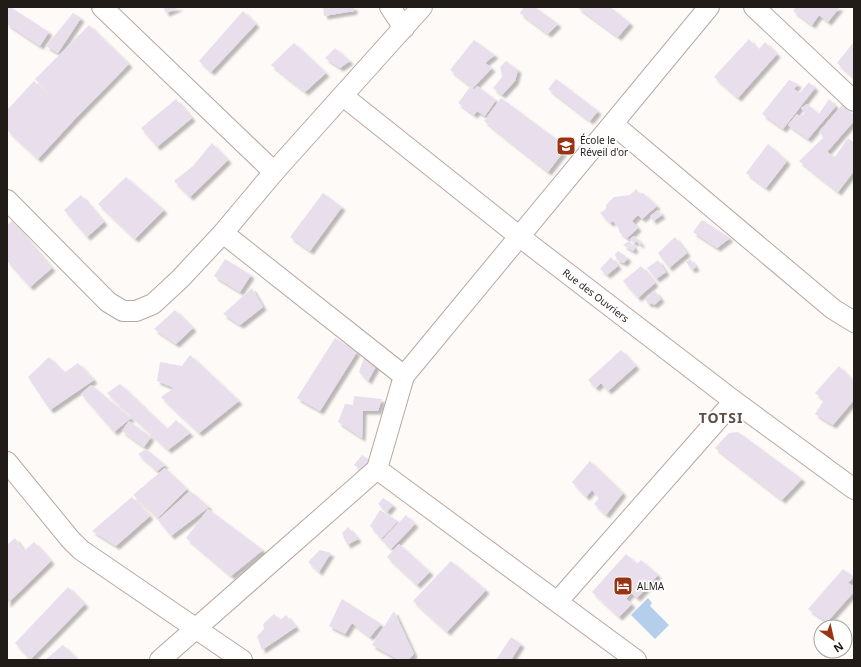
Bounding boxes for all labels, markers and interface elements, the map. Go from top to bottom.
place label: École le Réveil d'or [580,133,628,159]
school or university icon: École le Réveil d'or [555,135,577,157]
street label: Rue des Ouvriers [560,265,632,325]
district label: TOTSI [699,408,743,427]
hotel icon: ALMA [612,575,634,597]
place label: ALMA [637,579,665,593]
north arrow [813,619,853,659]
text: N [831,639,847,656]

